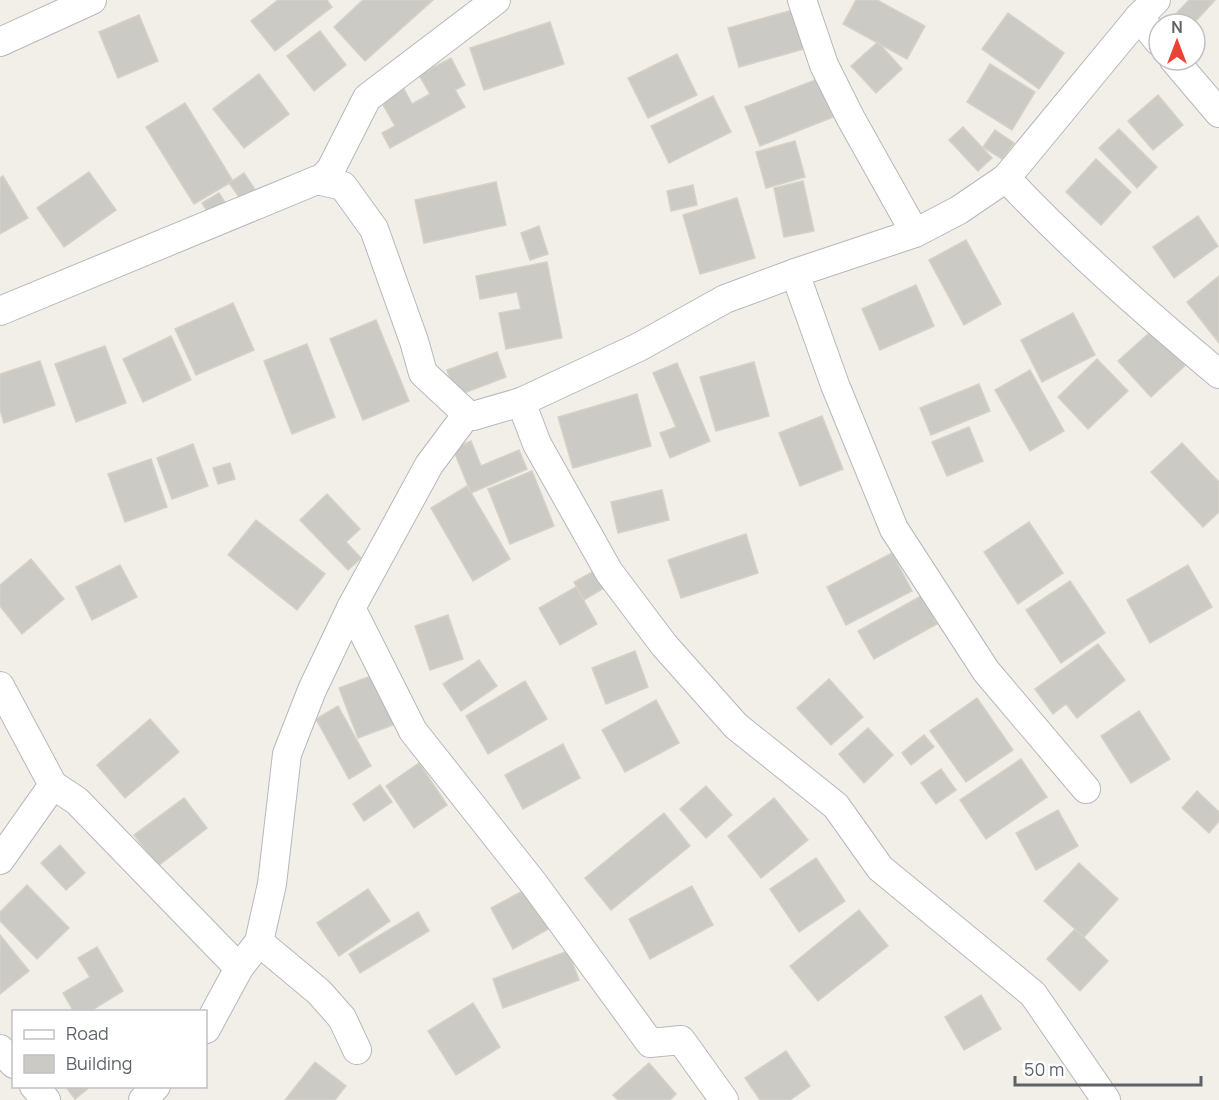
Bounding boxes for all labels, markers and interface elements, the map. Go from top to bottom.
north arrow [1147,12,1207,72]
text: N [1171,16,1183,38]
legend [12,1010,207,1088]
text: Road [66,1021,109,1045]
scale bar [1015,1049,1201,1087]
text: Building [66,1051,132,1075]
text: 50 m [1024,1057,1064,1081]

